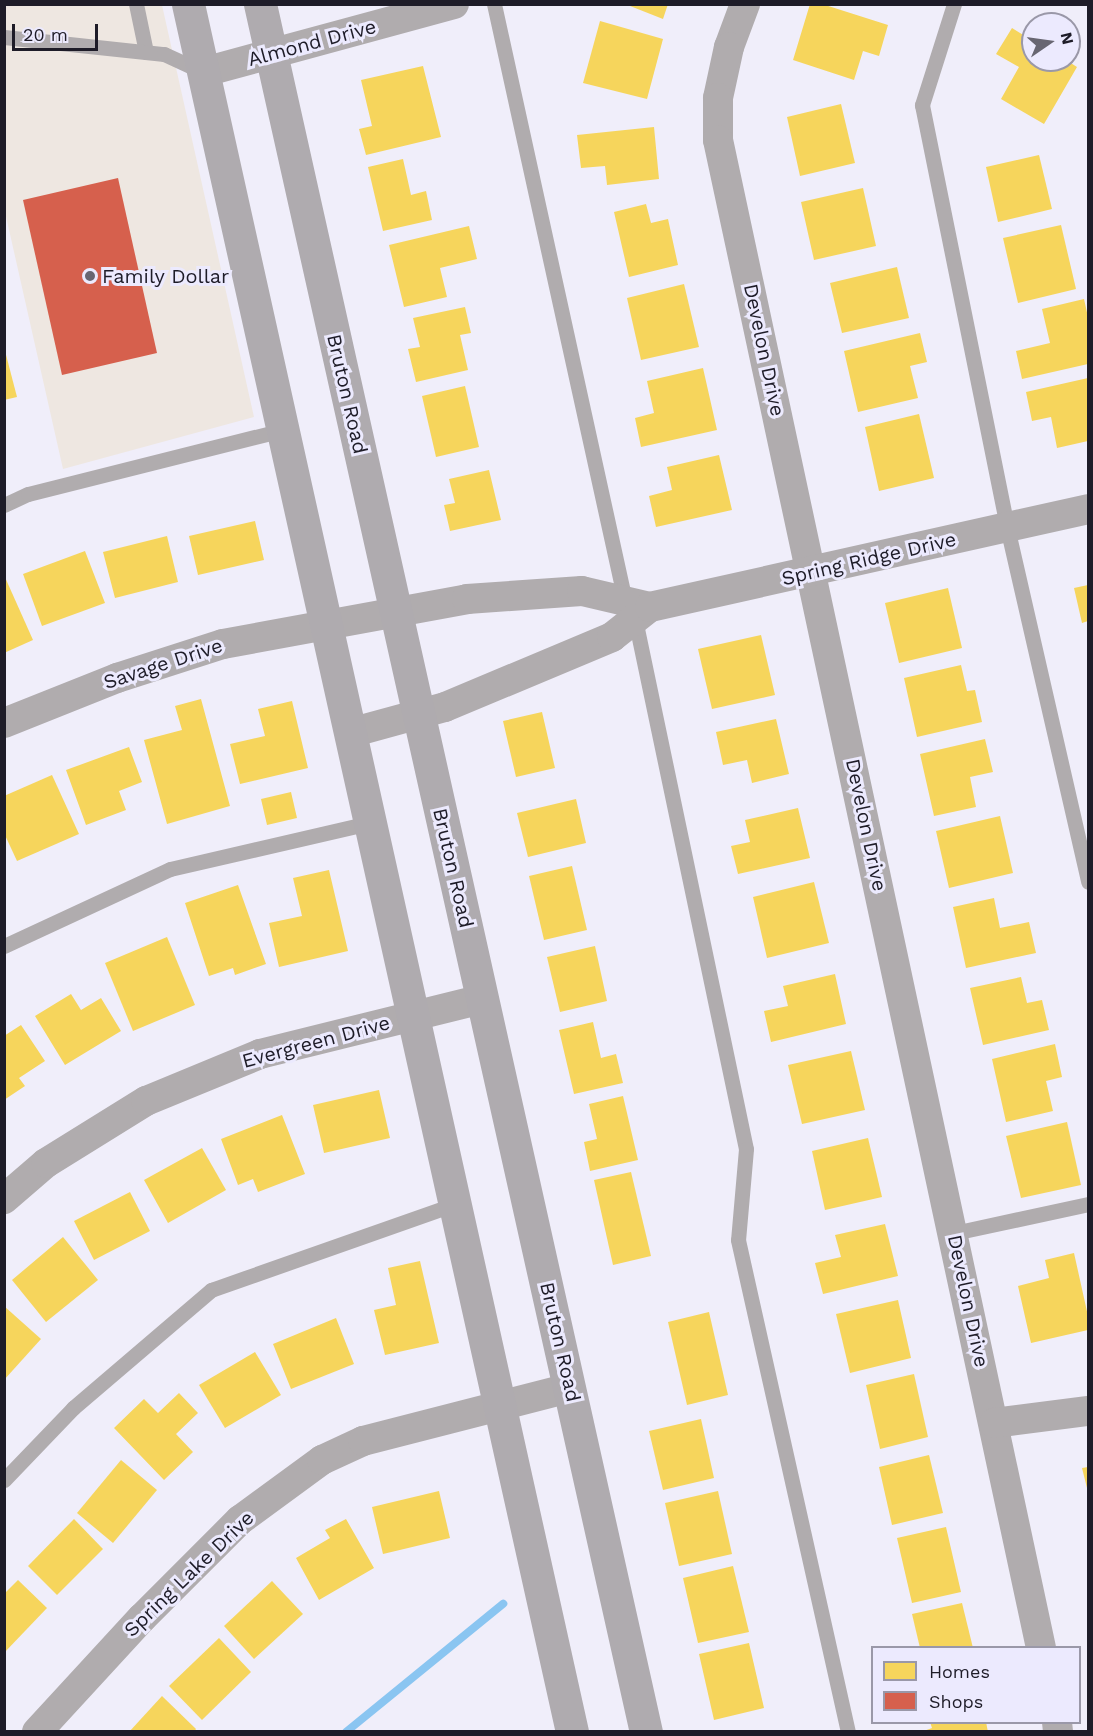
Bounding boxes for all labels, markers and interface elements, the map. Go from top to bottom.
scale bar [15,12,100,50]
north arrow [1021,12,1081,72]
street label: Almond Drive [245,14,379,72]
text: 20 m [23,24,68,45]
text: N [1056,30,1078,46]
place label: Family Dollar [102,264,230,288]
marker: Family Dollar [83,269,97,283]
street label: Develon Drive [738,282,790,418]
street label: Bruton Road [322,332,372,456]
street label: Spring Ridge Drive [779,527,959,591]
street label: Savage Drive [100,633,226,695]
street label: Develon Drive [840,757,892,893]
street label: Bruton Road [428,806,478,930]
street label: Evergreen Drive [239,1011,393,1073]
street label: Develon Drive [942,1233,994,1369]
street label: Bruton Road [535,1280,585,1404]
street label: Spring Lake Drive [119,1506,259,1642]
legend [871,1646,1081,1724]
text: Homes [929,1661,990,1682]
text: Shops [929,1691,983,1712]

